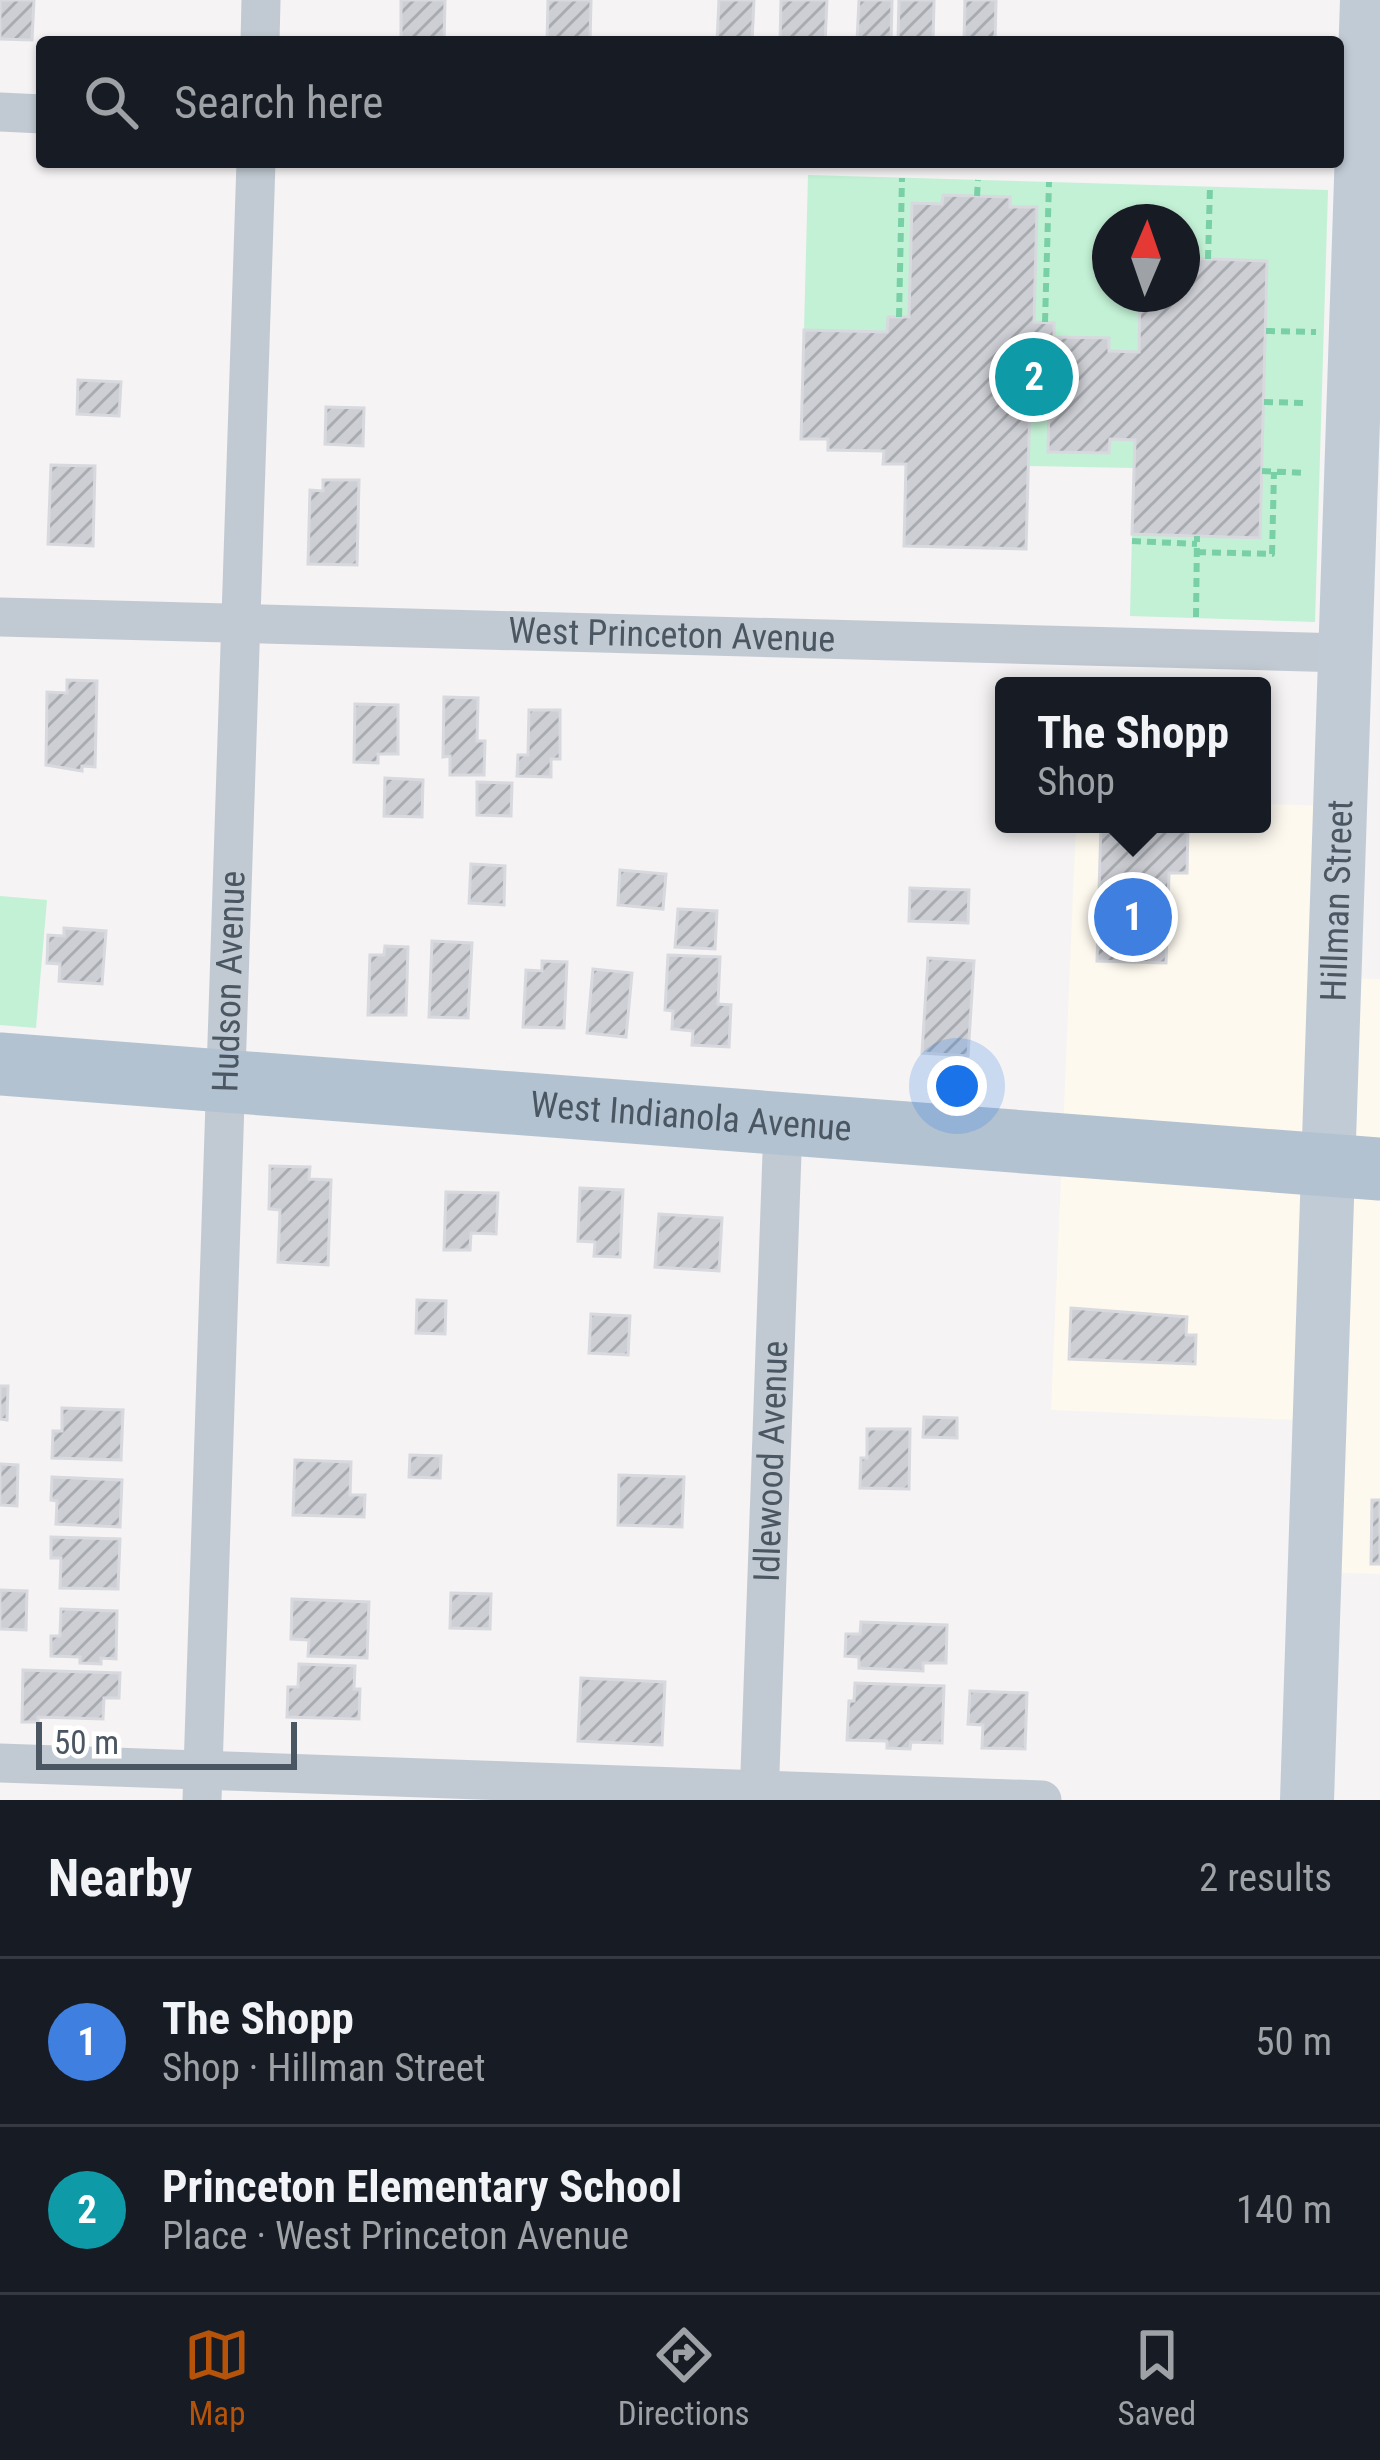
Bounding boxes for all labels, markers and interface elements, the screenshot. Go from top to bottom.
search box [36,36,1344,168]
icon: search [78,69,144,135]
text: Search here [174,76,383,129]
north arrow [1092,204,1200,312]
pin: 2 [995,332,1073,422]
street label: West Princeton Avenue [508,610,836,660]
popup [995,677,1271,833]
text: The Shopp [1037,706,1229,759]
text: Shop [1037,759,1115,805]
street label: Hillman Street [1313,799,1361,1002]
street label: Hudson Avenue [204,870,254,1093]
pin: 1 [1094,872,1172,962]
your location [927,1056,987,1116]
street label: West Indianola Avenue [529,1083,853,1150]
street label: Idlewood Avenue [746,1340,796,1583]
scale bar [36,1716,297,1769]
text: 50 m [54,1723,119,1762]
text: Nearby [48,1849,192,1908]
text: 2 results [1199,1855,1332,1901]
text: The Shopp [162,1992,354,2045]
text: 1 [77,2019,97,2065]
text: 50 m [1255,2019,1332,2065]
text: Shop · Hillman Street [162,2045,486,2091]
text: Princeton Elementary School [162,2160,682,2213]
text: 2 [77,2187,97,2233]
text: 140 m [1236,2187,1332,2233]
text: Place · West Princeton Avenue [162,2213,629,2259]
tab: Map [184,2322,250,2433]
tab: Directions [618,2322,750,2433]
tab: Saved [1118,2322,1196,2433]

